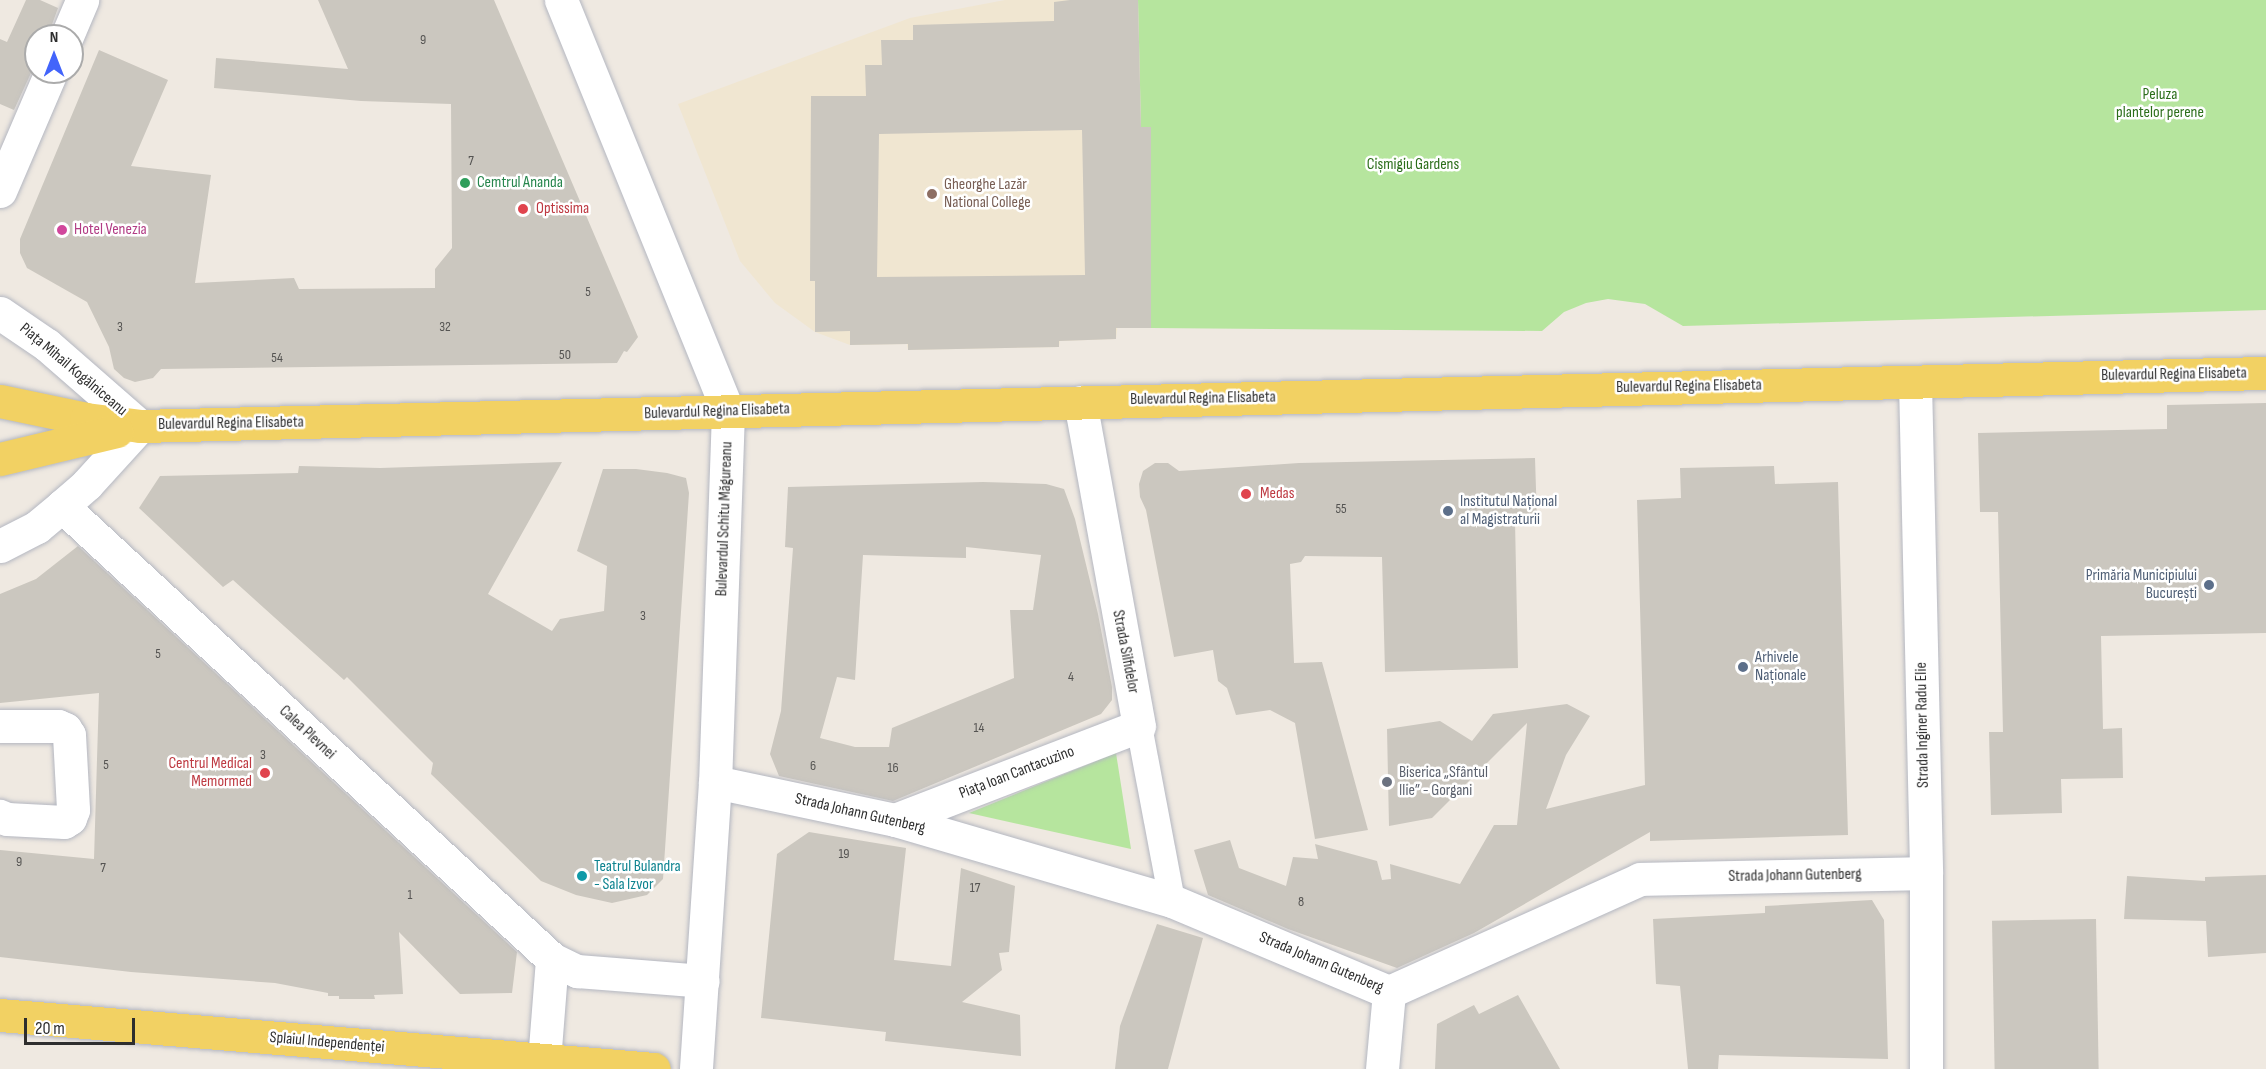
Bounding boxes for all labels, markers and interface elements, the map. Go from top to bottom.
north arrow [24,24,84,84]
text: N [50,28,58,47]
house number: 9 [420,32,426,48]
park label: Peluza plantelor perene [2116,85,2204,123]
house number: 7 [468,153,474,169]
park label: Cișmigiu Gardens [1367,155,1459,175]
place label: Cemtrul Ananda [477,173,563,193]
place label: Gheorghe Lazăr National College [944,175,1031,213]
marker: Cemtrul Ananda [458,176,472,190]
marker: Gheorghe Lazăr National College [925,187,939,201]
place label: Optissima [536,199,589,219]
marker: Optissima [514,200,532,218]
place label: Hotel Venezia [74,220,147,240]
marker: Hotel Venezia [55,223,69,237]
house number: 5 [585,284,591,300]
street label: Piața Mihail Kogălniceanu [15,319,131,421]
house number: 3 [117,319,123,335]
house number: 32 [439,319,451,335]
house number: 50 [559,347,571,363]
house number: 54 [271,350,283,366]
street label: Bulevardul Regina Elisabeta [2101,364,2247,386]
street label: Bulevardul Regina Elisabeta [1616,376,1762,398]
street label: Bulevardul Regina Elisabeta [1130,388,1276,410]
street label: Bulevardul Regina Elisabeta [644,400,790,424]
street label: Bulevardul Regina Elisabeta [158,413,304,435]
street label: Bulevardul Schitu Măgureanu [713,441,737,597]
place label: Medas [1260,484,1295,504]
marker: Medas [1237,485,1255,503]
place label: Institutul Național al Magistraturii [1460,492,1557,530]
house number: 55 [1335,501,1347,517]
marker: Institutul Național al Magistraturii [1441,504,1455,518]
place label: Primăria Municipiului București [2086,566,2197,604]
marker: Primăria Municipiului București [2202,578,2216,592]
house number: 3 [640,608,646,624]
street label: Strada Silfidelor [1107,609,1143,695]
house number: 5 [155,646,161,662]
place label: Arhivele Naționale [1755,648,1806,686]
marker: Arhivele Naționale [1736,660,1750,674]
street label: Strada Inginer Radu Elie [1912,662,1934,788]
house number: 4 [1068,669,1074,685]
street label: Calea Plevnei [275,702,339,764]
house number: 14 [974,720,984,736]
street label: Piața Ioan Cantacuzino [957,742,1077,804]
house number: 3 [260,747,266,763]
place label: Centrul Medical Memormed [168,754,252,792]
house number: 5 [103,757,109,773]
house number: 6 [810,758,816,774]
house number: 16 [887,760,899,776]
place label: Biserica „Sfântul Ilie” - Gorgani [1399,763,1488,801]
marker: Centrul Medical Memormed [256,764,274,782]
marker: Biserica „Sfântul Ilie” - Gorgani [1380,775,1394,789]
street label: Strada Johann Gutenberg [793,790,927,838]
house number: 19 [838,846,850,862]
house number: 9 [16,854,22,870]
place label: Teatrul Bulandra - Sala Izvor [594,857,681,895]
house number: 7 [100,860,106,876]
street label: Strada Johann Gutenberg [1728,865,1862,887]
marker: Teatrul Bulandra - Sala Izvor [575,869,589,883]
house number: 17 [970,880,980,896]
house number: 1 [408,887,412,903]
house number: 8 [1298,894,1304,910]
street label: Strada Johann Gutenberg [1256,928,1386,998]
scale bar [27,1006,138,1044]
text: 20 m [35,1018,65,1039]
street label: Splaiul Independenței [269,1028,385,1058]

